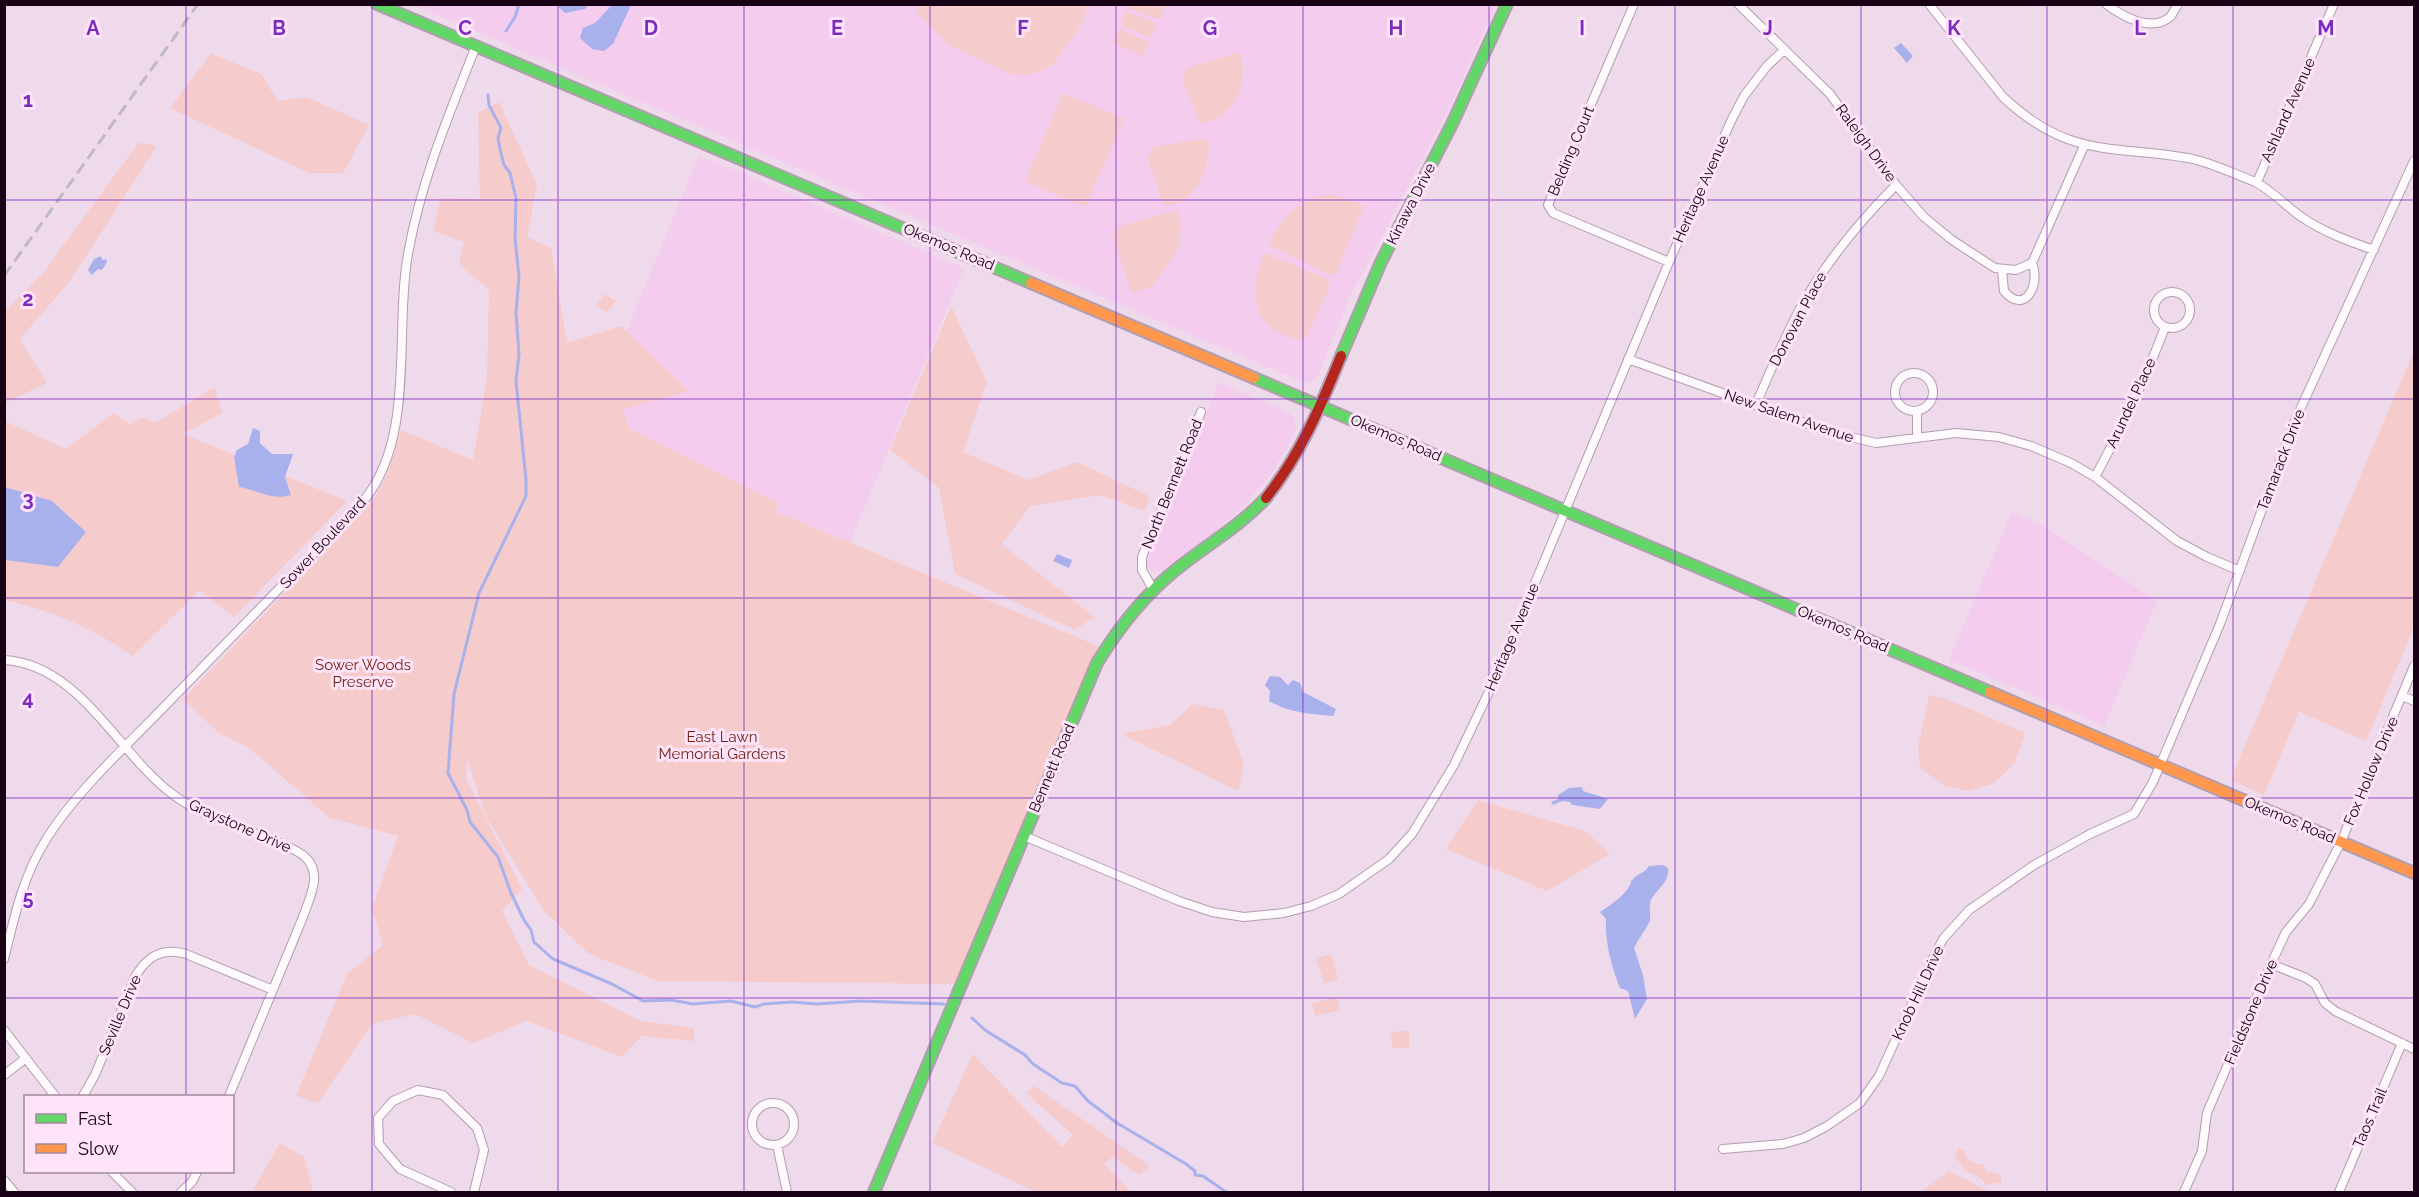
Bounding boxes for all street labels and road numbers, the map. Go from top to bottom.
street label: Ashland Avenue [2257,55,2319,165]
street label: Raleigh Drive [1832,101,1900,186]
street label: Belding Court [1544,103,1598,199]
street label: Heritage Avenue [1669,132,1733,245]
street label: Kinawa Drive [1383,160,1439,248]
street label: Okemos Road [901,220,997,274]
street label: Donovan Place [1766,269,1830,369]
street label: Arundel Place [2102,355,2160,451]
street label: New Salem Avenue [1722,385,1856,447]
street label: Tamarack Drive [2253,407,2309,513]
street label: Okemos Road [1348,411,1444,465]
street label: North Bennett Road [1138,417,1206,551]
street label: Sower Boulevard [276,494,370,592]
street label: Heritage Avenue [1481,580,1543,694]
street label: Okemos Road [1795,602,1891,656]
street label: Fox Hollow Drive [2340,714,2402,828]
street label: Bennett Road [1025,721,1079,815]
street label: Okemos Road [2242,793,2338,847]
street label: Graystone Drive [186,795,294,857]
street label: Knob Hill Drive [1888,943,1948,1043]
street label: Fieldstone Drive [2221,957,2281,1067]
street label: Seville Drive [95,972,145,1058]
street label: Taos Trail [2349,1084,2391,1151]

